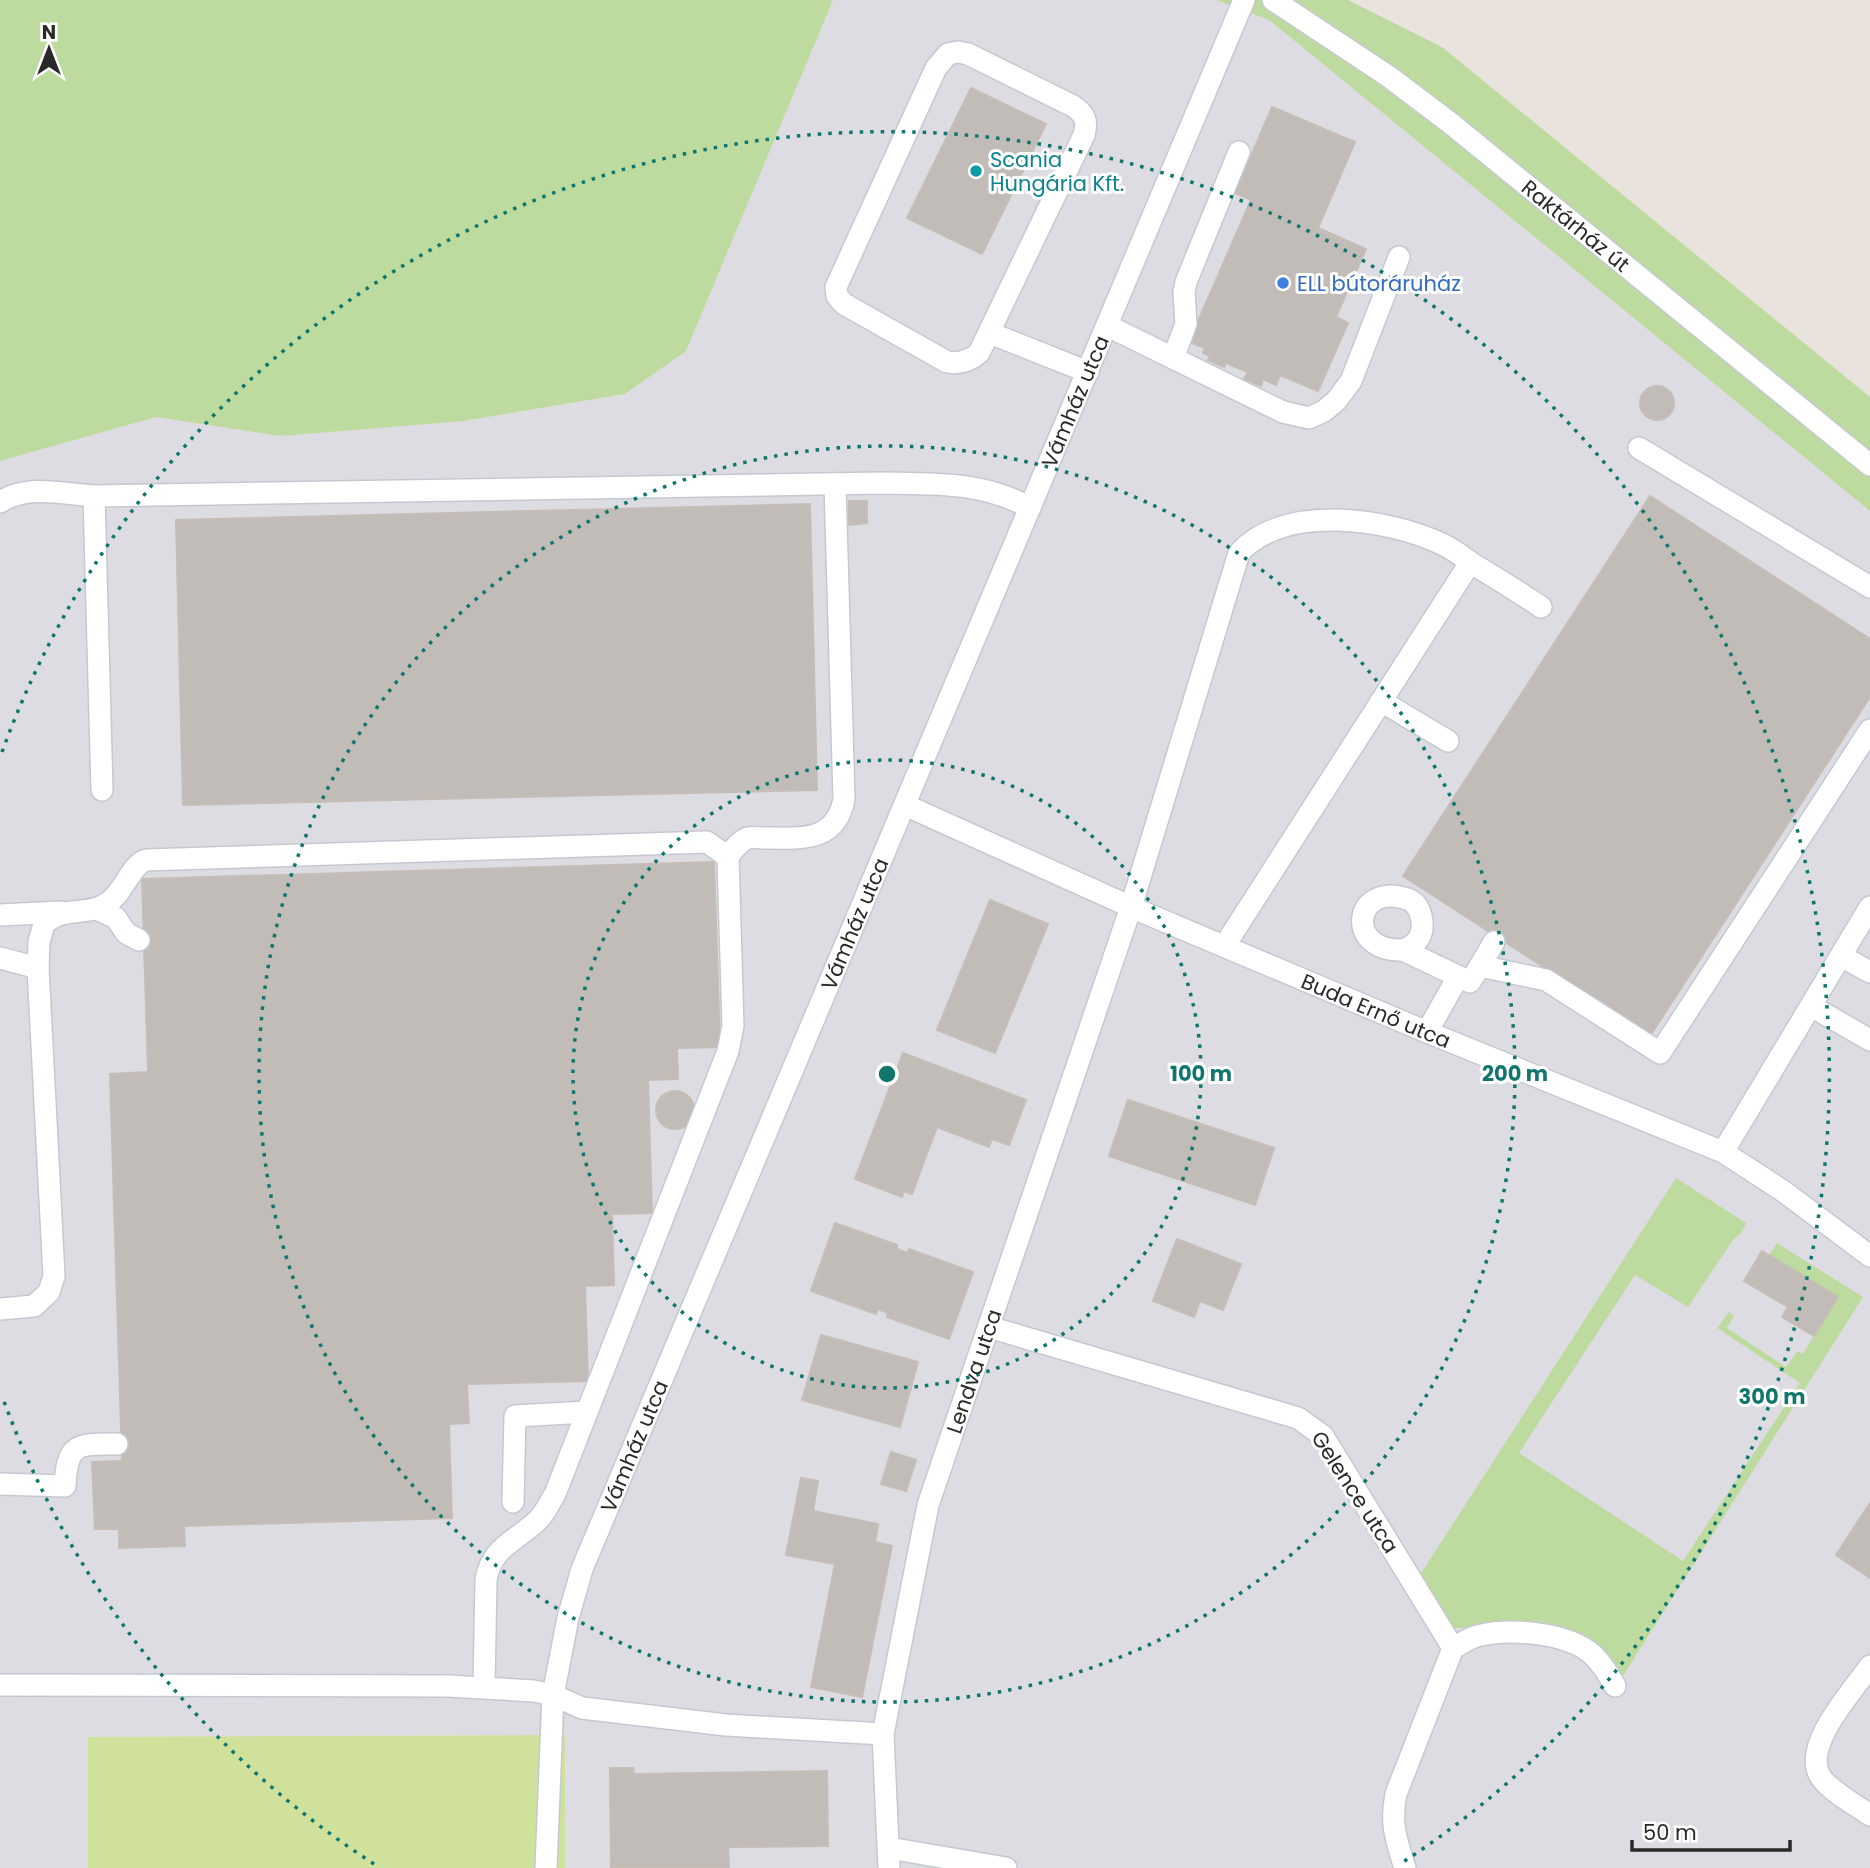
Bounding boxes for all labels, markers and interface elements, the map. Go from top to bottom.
north arrow [14,14,84,84]
text: N [42,19,56,46]
place label: Scania Hungária Kft. [990,145,1124,198]
marker: Scania Hungária Kft. [968,163,984,179]
street label: Raktárház út [1516,173,1636,278]
place label: ELL bútoráruház [1297,269,1461,298]
marker: ELL bútoráruház [1275,275,1291,291]
street label: Vámház utca [1034,331,1115,472]
street label: Vámház utca [814,853,895,994]
street label: Buda Ernő utca [1297,966,1455,1055]
text: 100 m [1170,1059,1232,1088]
text: 200 m [1482,1059,1548,1088]
centre of rings [875,1062,899,1086]
street label: Lendva utca [939,1305,1008,1437]
street label: Vámház utca [593,1375,675,1517]
text: 300 m [1739,1382,1805,1411]
street label: Gelence utca [1305,1425,1405,1559]
scale bar [1632,1808,1790,1852]
text: 50 m [1643,1818,1697,1847]

